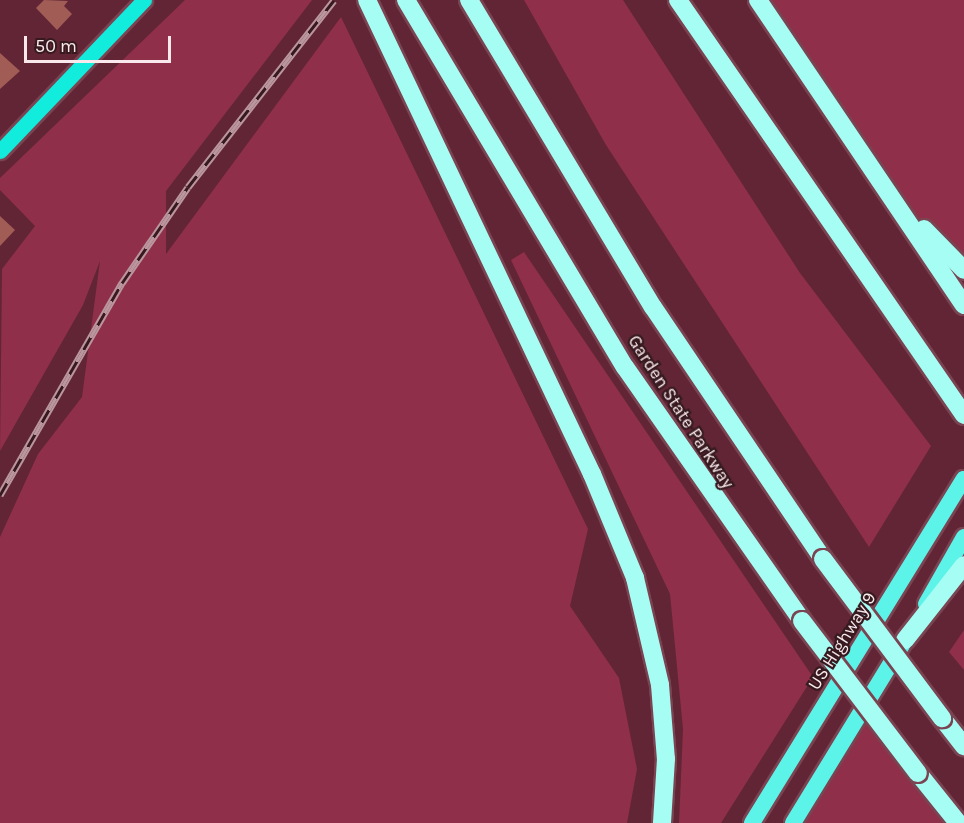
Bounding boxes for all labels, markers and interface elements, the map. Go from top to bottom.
scale bar [27,24,174,62]
text: 50 m [35,35,77,57]
street label: Garden State Parkway [623,331,739,493]
street label: US Highway 9 [803,588,881,694]

